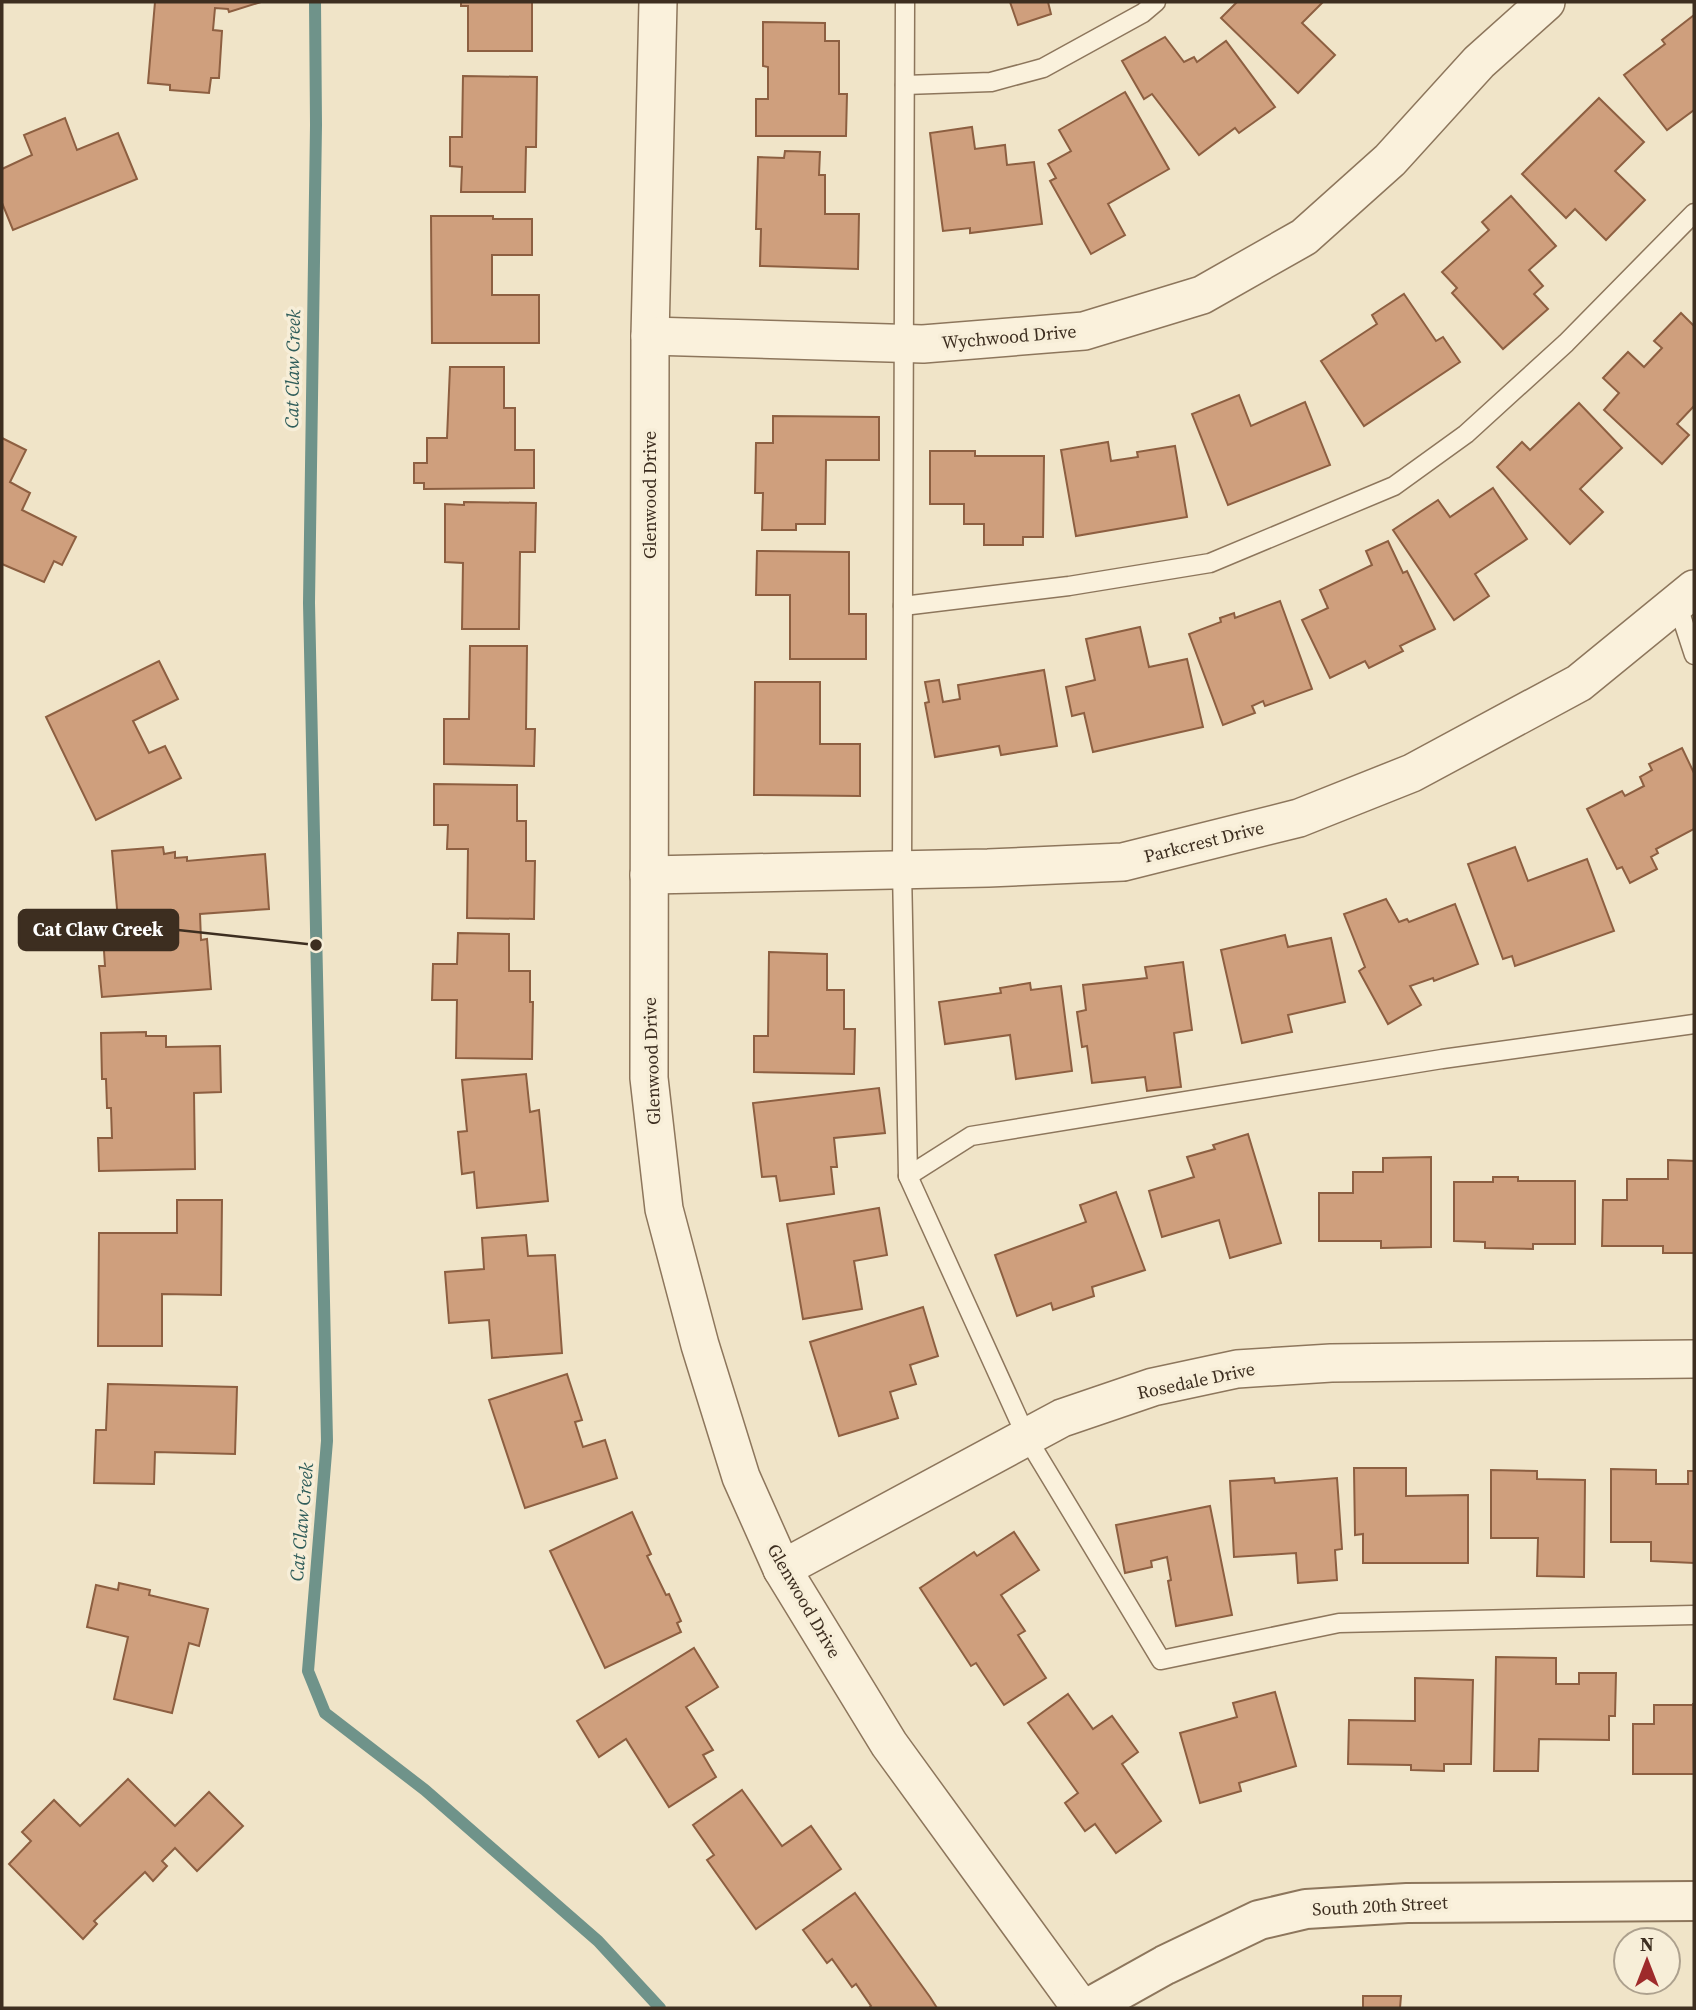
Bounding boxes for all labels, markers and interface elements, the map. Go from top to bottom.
water label: Cat Claw Creek [278,309,306,429]
street label: Wychwood Drive [940,318,1077,355]
street label: Glenwood Drive [637,431,662,559]
street label: Parkcrest Drive [1141,814,1267,869]
callout: Cat Claw Creek [19,910,178,950]
text: Cat Claw Creek [33,916,164,942]
street label: Glenwood Drive [637,997,666,1125]
street label: Rosedale Drive [1135,1356,1257,1405]
water label: Cat Claw Creek [283,1462,319,1582]
street label: Glenwood Drive [762,1539,847,1662]
street label: South 20th Street [1312,1889,1449,1922]
north arrow [1612,1926,1682,1996]
text: N [1640,1931,1654,1957]

